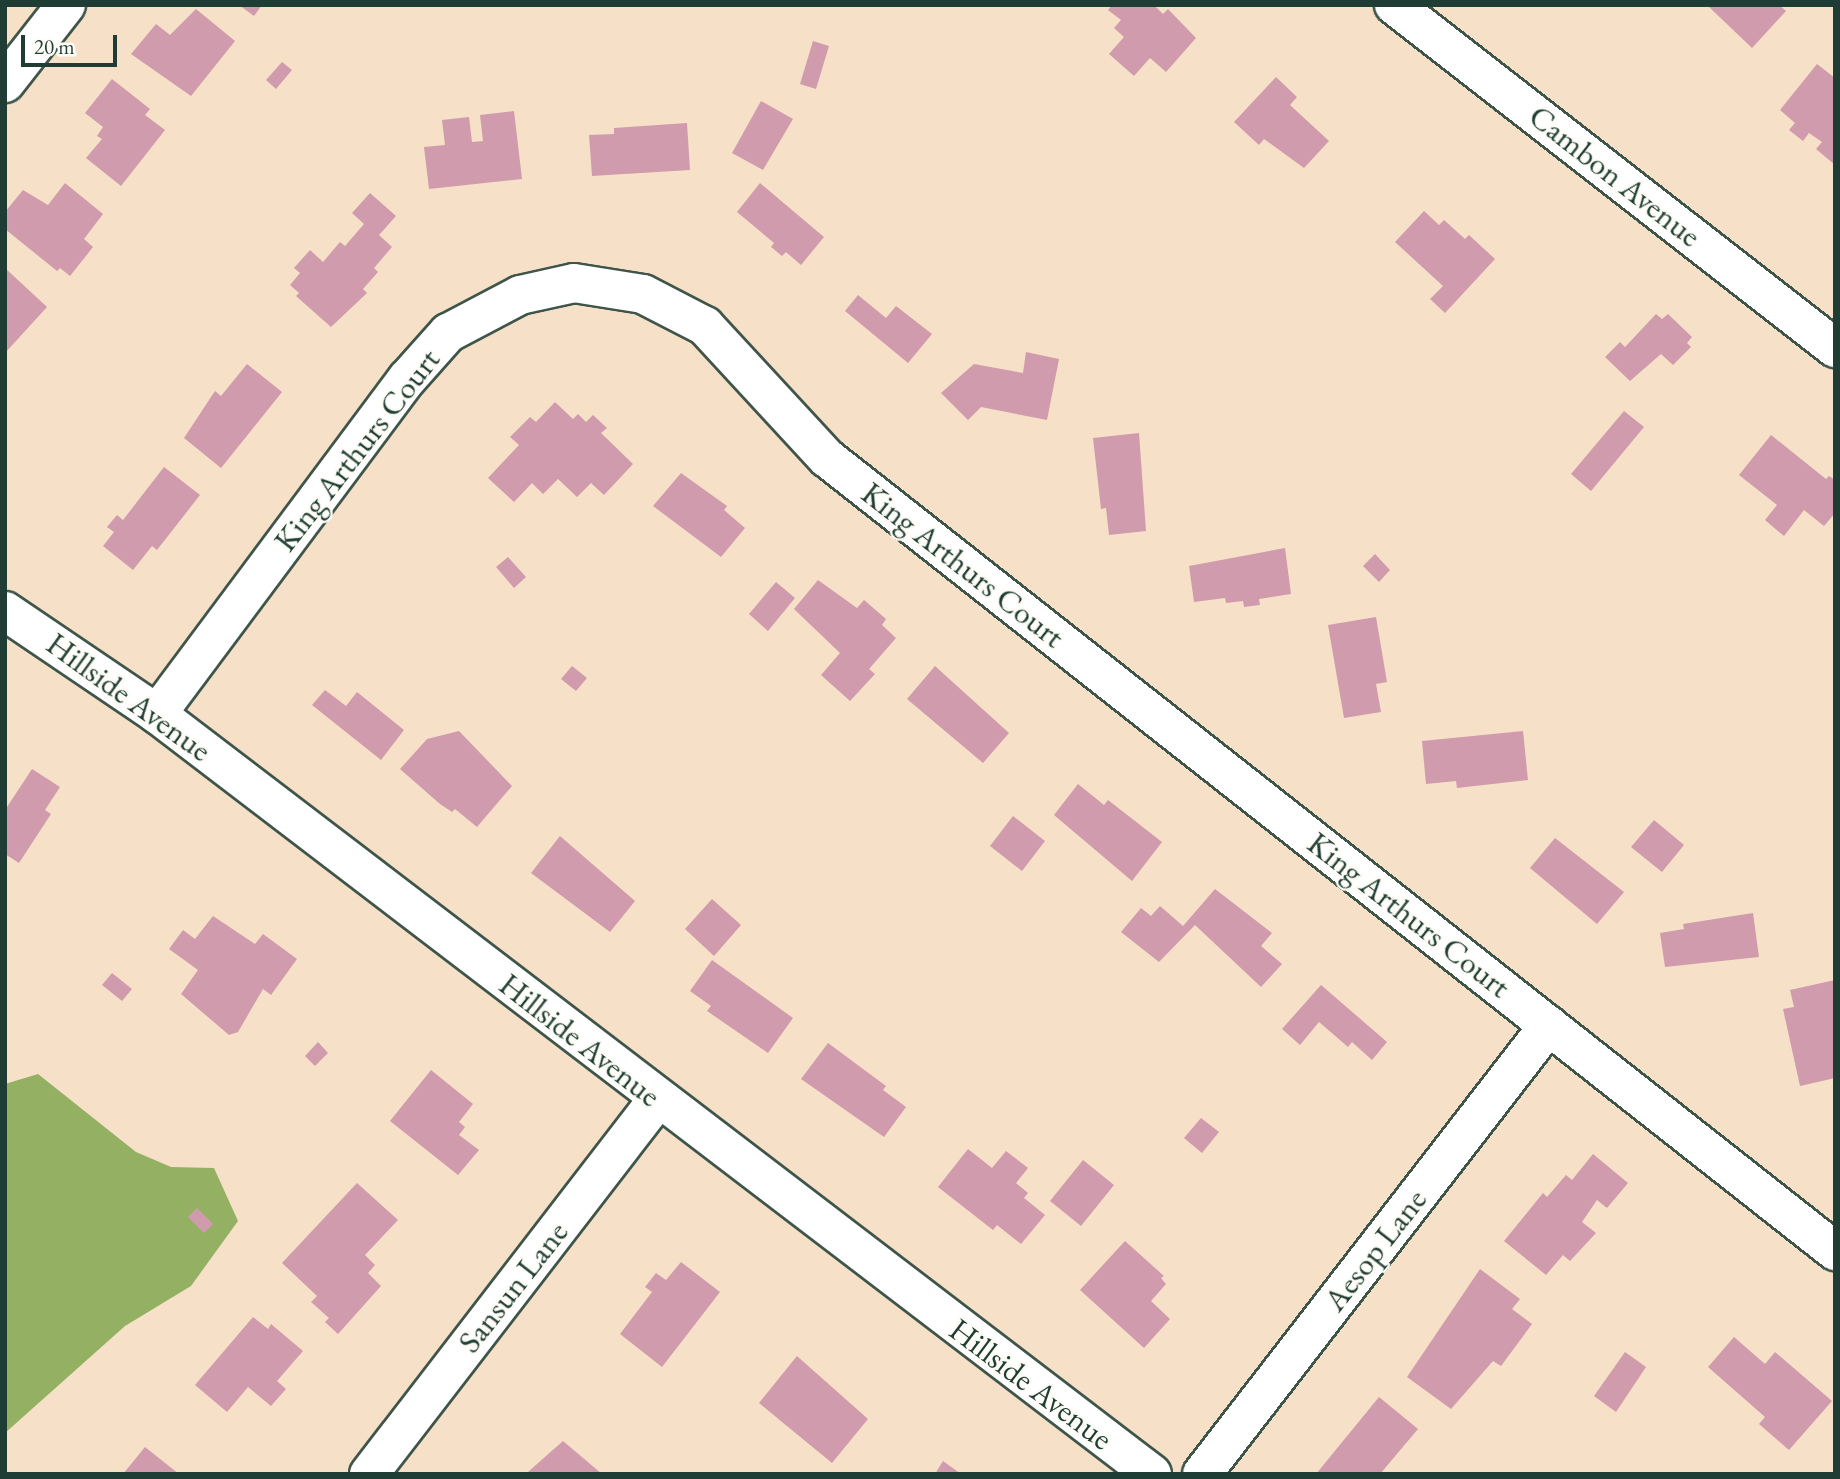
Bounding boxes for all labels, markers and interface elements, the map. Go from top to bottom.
scale bar [24,21,121,65]
text: 20 m [34,33,75,60]
street label: Cambon Avenue [1521,97,1709,255]
street label: King Arthurs Court [266,341,448,559]
street label: King Arthurs Court [854,474,1072,656]
street label: Hillside Avenue [39,624,219,770]
street label: King Arthurs Court [1300,824,1518,1006]
street label: Hillside Avenue [492,965,668,1115]
street label: Aesop Lane [1315,1181,1435,1319]
street label: Sansun Lane [450,1214,576,1360]
street label: Hillside Avenue [942,1310,1120,1458]

